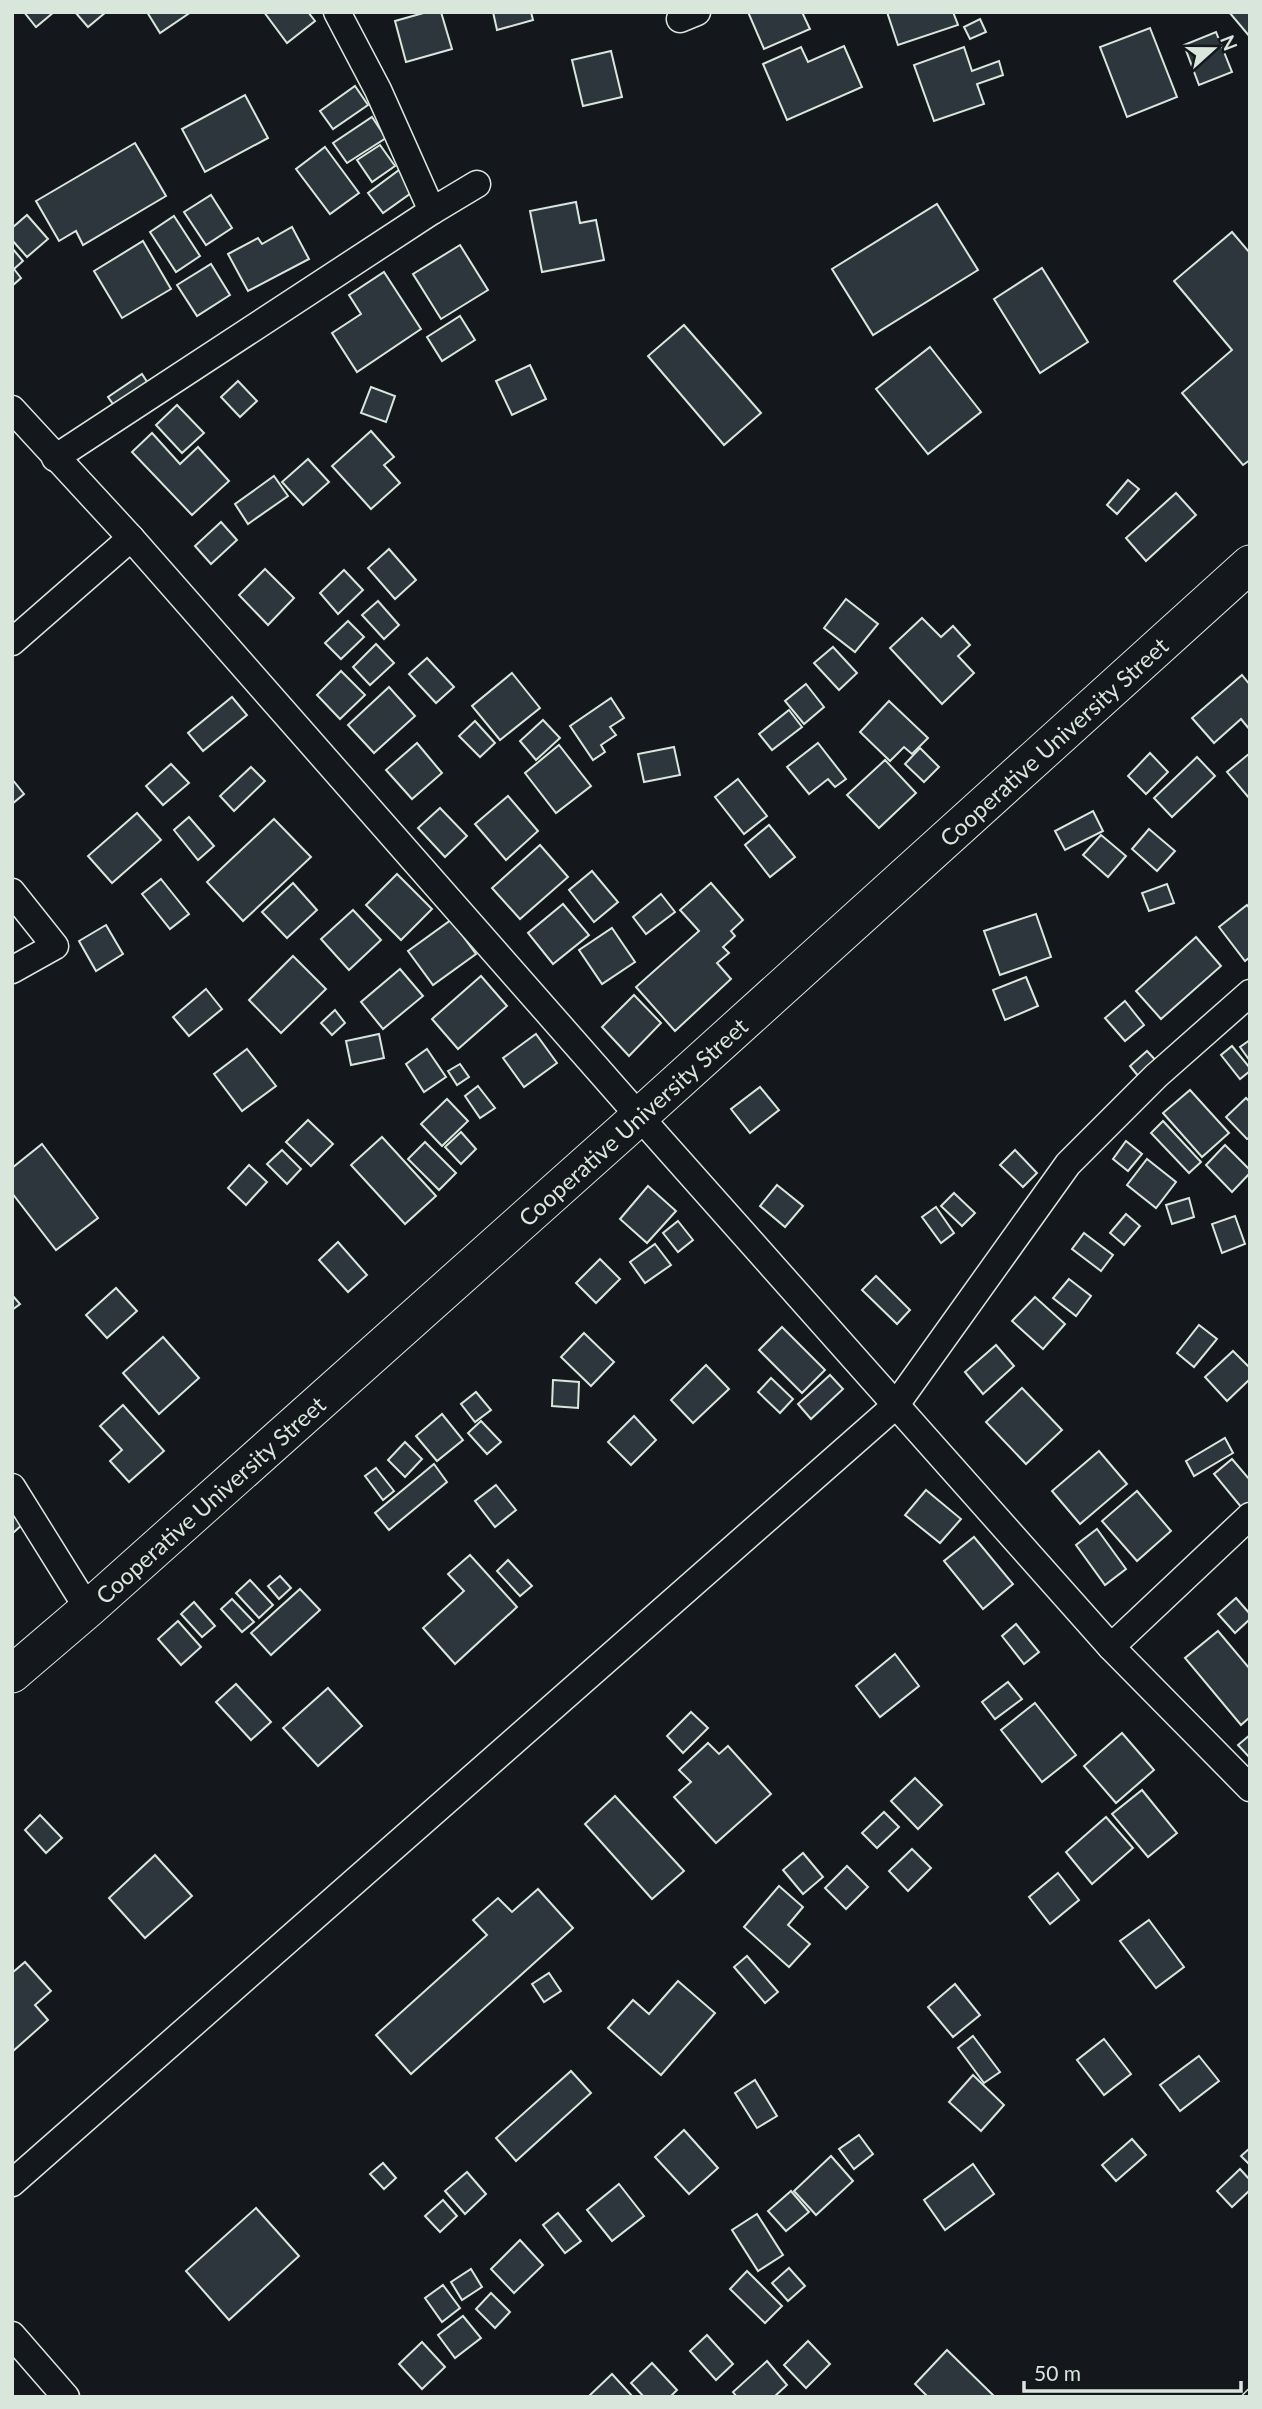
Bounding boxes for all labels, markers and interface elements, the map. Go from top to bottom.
north arrow [1178,14,1248,84]
text: N [1216,32,1243,54]
street label: Cooperative University Street [934,631,1174,852]
street label: Cooperative University Street [513,1011,754,1232]
street label: Cooperative University Street [90,1390,331,1609]
scale bar [1024,2350,1241,2394]
text: 50 m [1034,2360,1081,2385]

